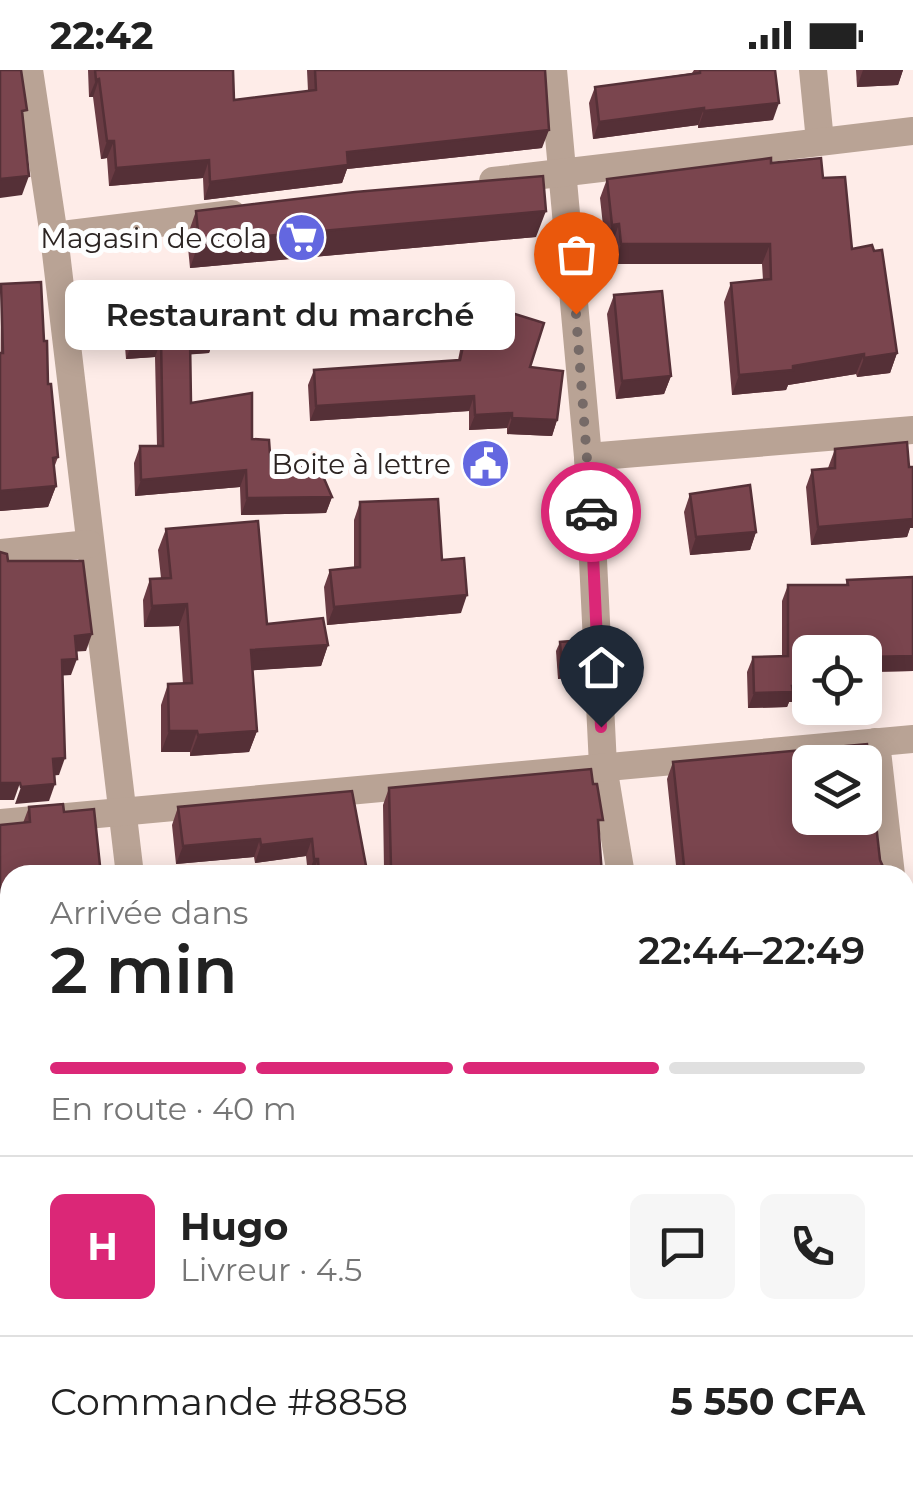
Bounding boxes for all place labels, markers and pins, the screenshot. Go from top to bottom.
supermarket icon: Magasin de cola [276,212,328,264]
pin [534,212,619,315]
place label: Magasin de cola [40,221,267,255]
callout: Restaurant du marché [66,279,516,349]
public building icon: Boite à lettre [460,438,512,490]
place label: Boite à lettre [272,447,451,481]
pin [559,625,644,728]

